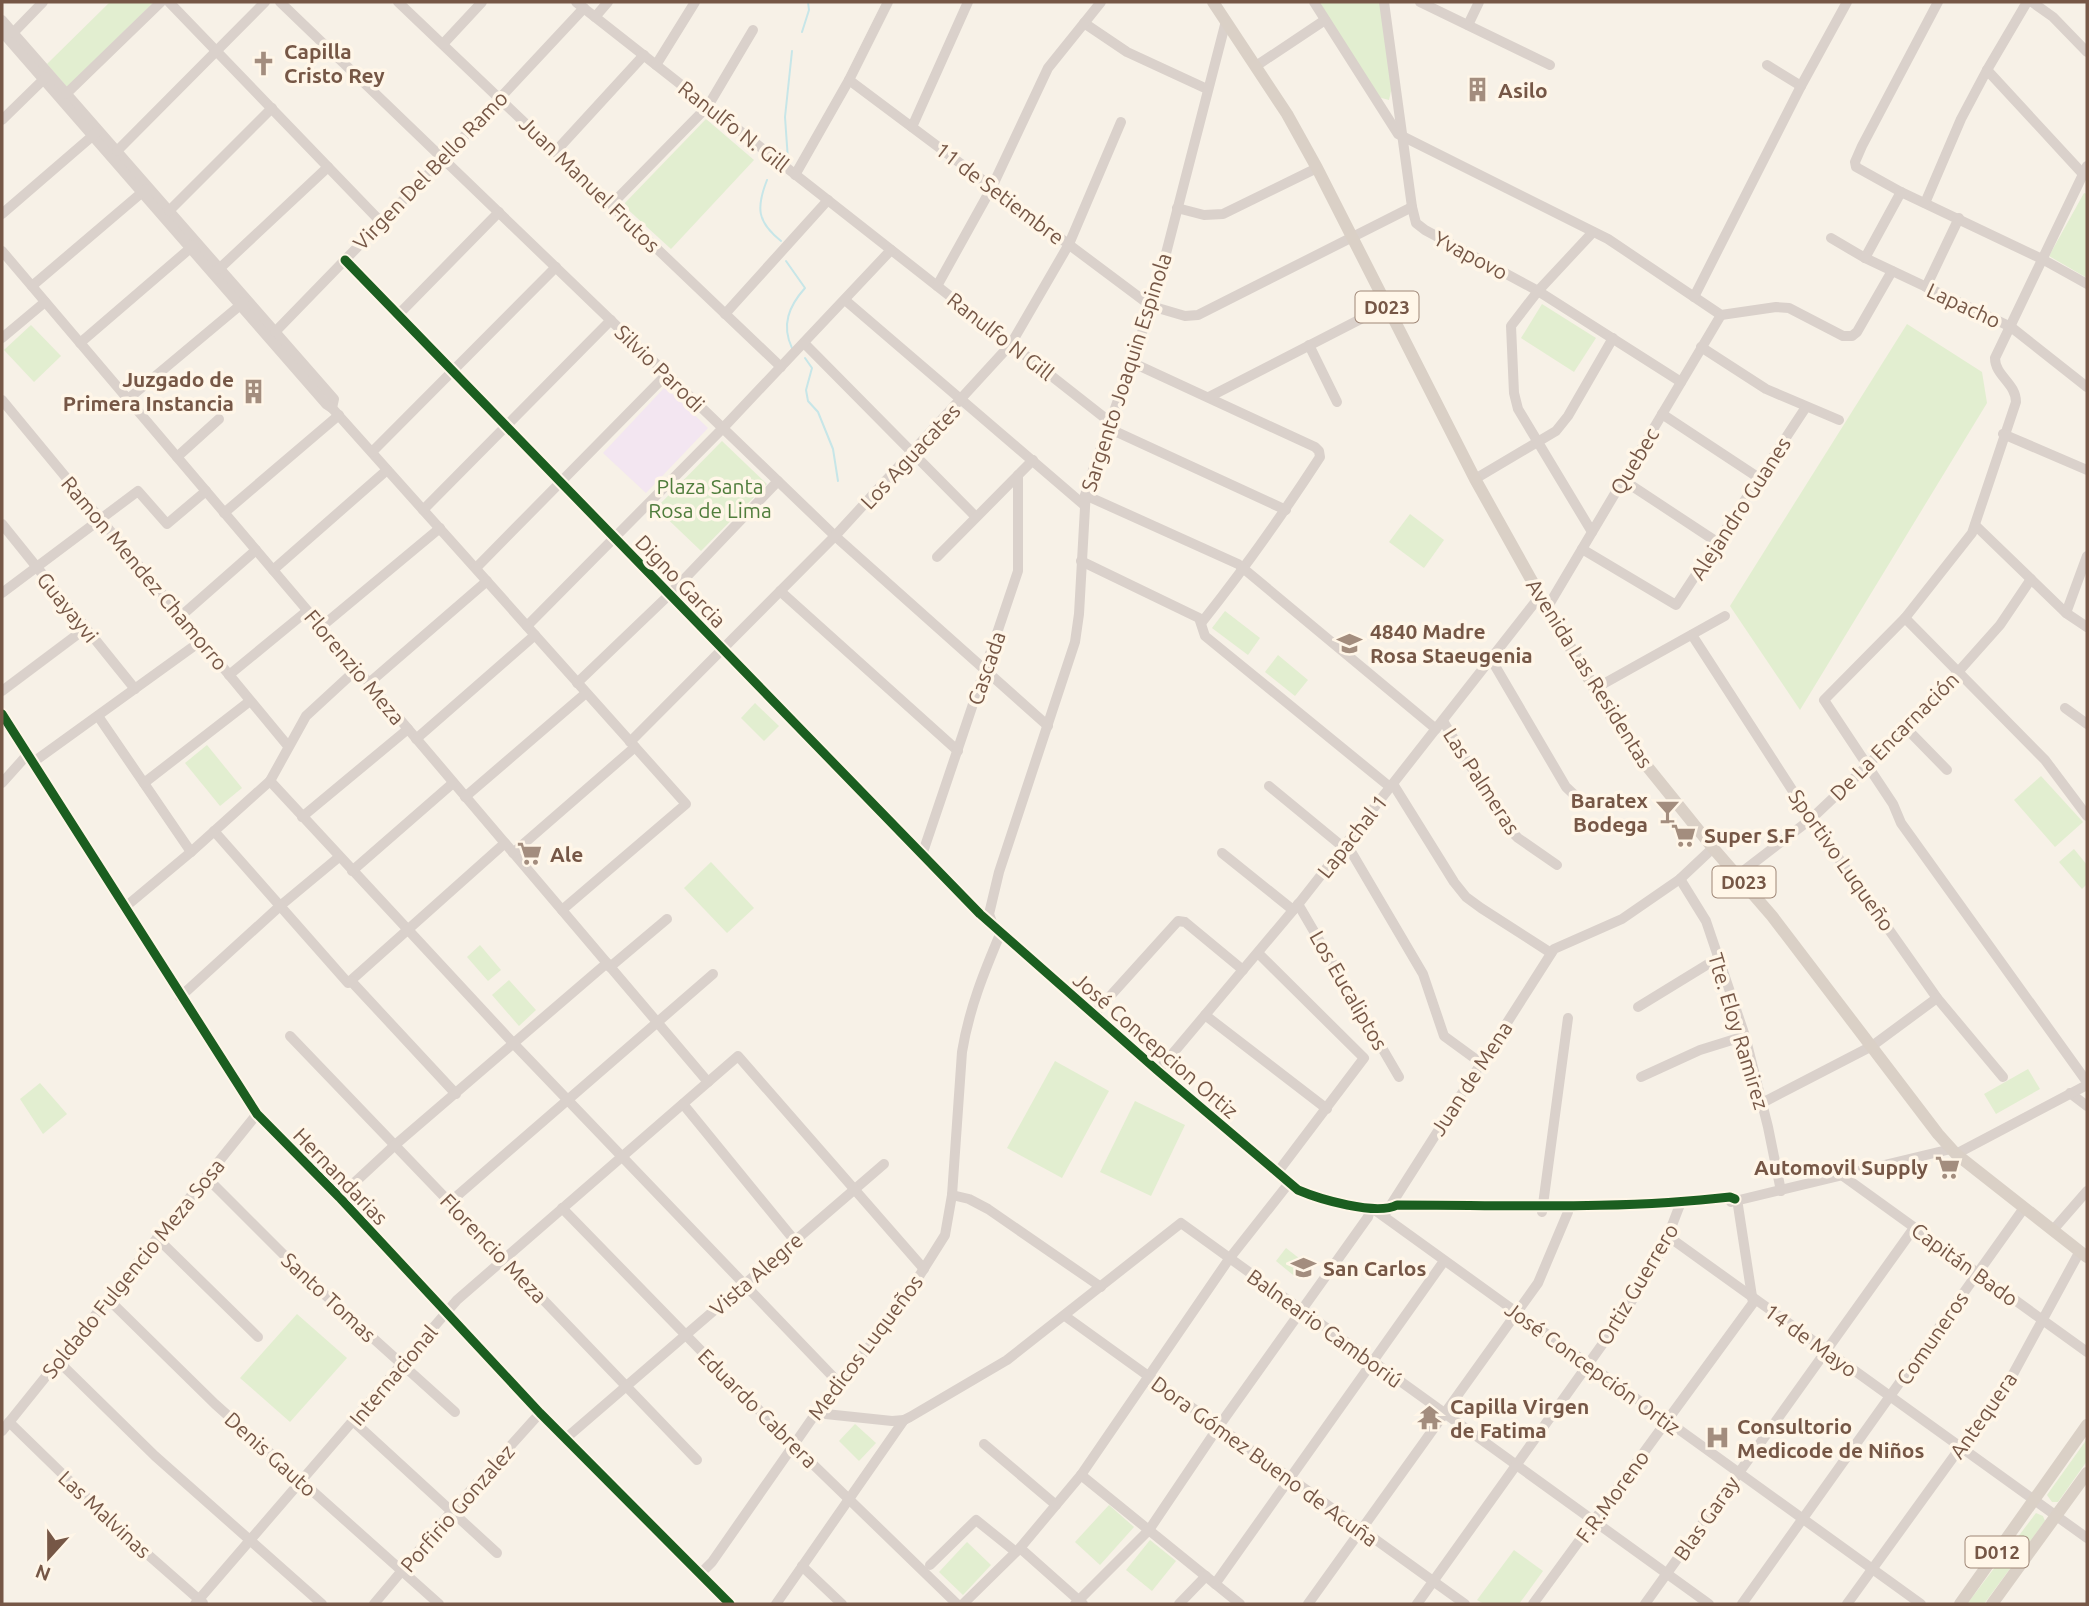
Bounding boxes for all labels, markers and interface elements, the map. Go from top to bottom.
place label: Capilla Cristo Rey [284,39,385,87]
church icon: Capilla Cristo Rey [250,49,278,77]
street label: Ranulfo N. Gill [674,75,794,177]
building icon: Asilo [1464,76,1492,104]
place label: Asilo [1498,78,1548,102]
street label: Virgen Del Bello Ramo [348,86,512,254]
street label: Juan Manuel Frutos [515,111,665,257]
street label: 11 de Setiembre [931,137,1069,249]
street label: Yvapovo [1430,226,1512,284]
street label: Sargento Joaquin Espinola [1076,250,1176,494]
street label: Lapacho [1923,278,2005,332]
street label: Ranulfo N Gill [943,287,1059,385]
road number: D023 [1356,292,1418,322]
street label: Silvio Parodi [610,319,710,417]
place label: Juzgado de Primera Instancia [63,367,234,415]
building icon: Juzgado de Primera Instancia [240,377,268,405]
street label: Los Aguacates [855,399,965,513]
street label: Quebec [1605,423,1663,499]
street label: Alejandro Guanes [1685,432,1795,584]
street label: Ramon Mendez Chamorro [57,471,233,675]
park label: Plaza Santa Rosa de Lima [648,474,772,522]
street label: Digno Garcia [631,530,731,632]
street label: Guayayvi [32,567,104,647]
street label: Avenida Las Residentas [1522,574,1658,772]
street label: Florenzio Meza [300,605,410,729]
place label: 4840 Madre Rosa Staeugenia [1370,619,1533,667]
street label: Cascada [962,628,1010,708]
school or university icon: 4840 Madre Rosa Staeugenia [1336,629,1364,657]
street label: De La Encarnación [1825,667,1963,805]
street label: Las Palmeras [1439,723,1525,839]
street label: Sportivo Luqueño [1784,785,1900,935]
place label: Baratex Bodega [1571,788,1649,836]
street label: Lapachal 1 [1312,789,1392,883]
bar icon: Baratex Bodega [1654,798,1682,826]
supermarket icon: Super S.F [1670,821,1698,849]
place label: Super S.F [1704,823,1796,847]
supermarket icon: Ale [516,840,544,868]
place label: Ale [550,842,583,866]
road number: D023 [1712,866,1776,898]
street label: Los Eucaliptos [1305,926,1393,1054]
street label: Tte. Eloy Ramirez [1704,950,1774,1112]
street label: José Concepcion Ortiz [1069,967,1243,1123]
street label: Juan de Mena [1425,1016,1517,1140]
street label: Hernandarias [289,1123,393,1229]
street label: Soldado Fulgencio Meza Sosa [37,1153,229,1383]
supermarket icon: Automovil Supply [1934,1153,1962,1181]
place label: Automovil Supply [1754,1155,1928,1179]
street label: Florencio Meza [436,1188,552,1308]
street label: Capitán Bado [1907,1217,2023,1311]
street label: Ortiz Guerrero [1591,1219,1683,1349]
street label: Vista Alegre [705,1227,807,1321]
street label: Santo Tomas [277,1247,381,1347]
school or university icon: San Carlos [1289,1254,1317,1282]
place label: San Carlos [1323,1256,1426,1280]
street label: Balneario Camboriú [1243,1264,1407,1392]
street label: Medicos Luqueños [803,1270,927,1424]
street label: Comuneros [1891,1287,1973,1389]
street label: José Concepción Ortiz [1501,1297,1685,1439]
street label: 14 de Mayo [1760,1298,1862,1382]
street label: Internacional [344,1320,442,1430]
street label: Eduardo Cabrera [694,1344,822,1472]
street label: Antequera [1944,1367,2022,1463]
street label: Dora Gómez Bueno de Acuña [1147,1371,1383,1551]
place label: Capilla Virgen de Fatima [1450,1394,1589,1442]
temple icon: Capilla Virgen de Fatima [1416,1404,1444,1432]
street label: Denis Gauto [220,1407,322,1501]
place label: Consultorio Medicode de Niños [1737,1414,1924,1462]
hospital icon: Consultorio Medicode de Niños [1703,1424,1731,1452]
street label: Porfirio Gonzalez [395,1439,519,1577]
street label: F.R.Moreno [1571,1445,1653,1547]
street label: Las Malvinas [54,1465,156,1563]
street label: Blas Garay [1668,1471,1744,1565]
north arrow [14,1522,84,1592]
road number: D012 [1966,1536,2028,1568]
text: N [32,1560,53,1586]

